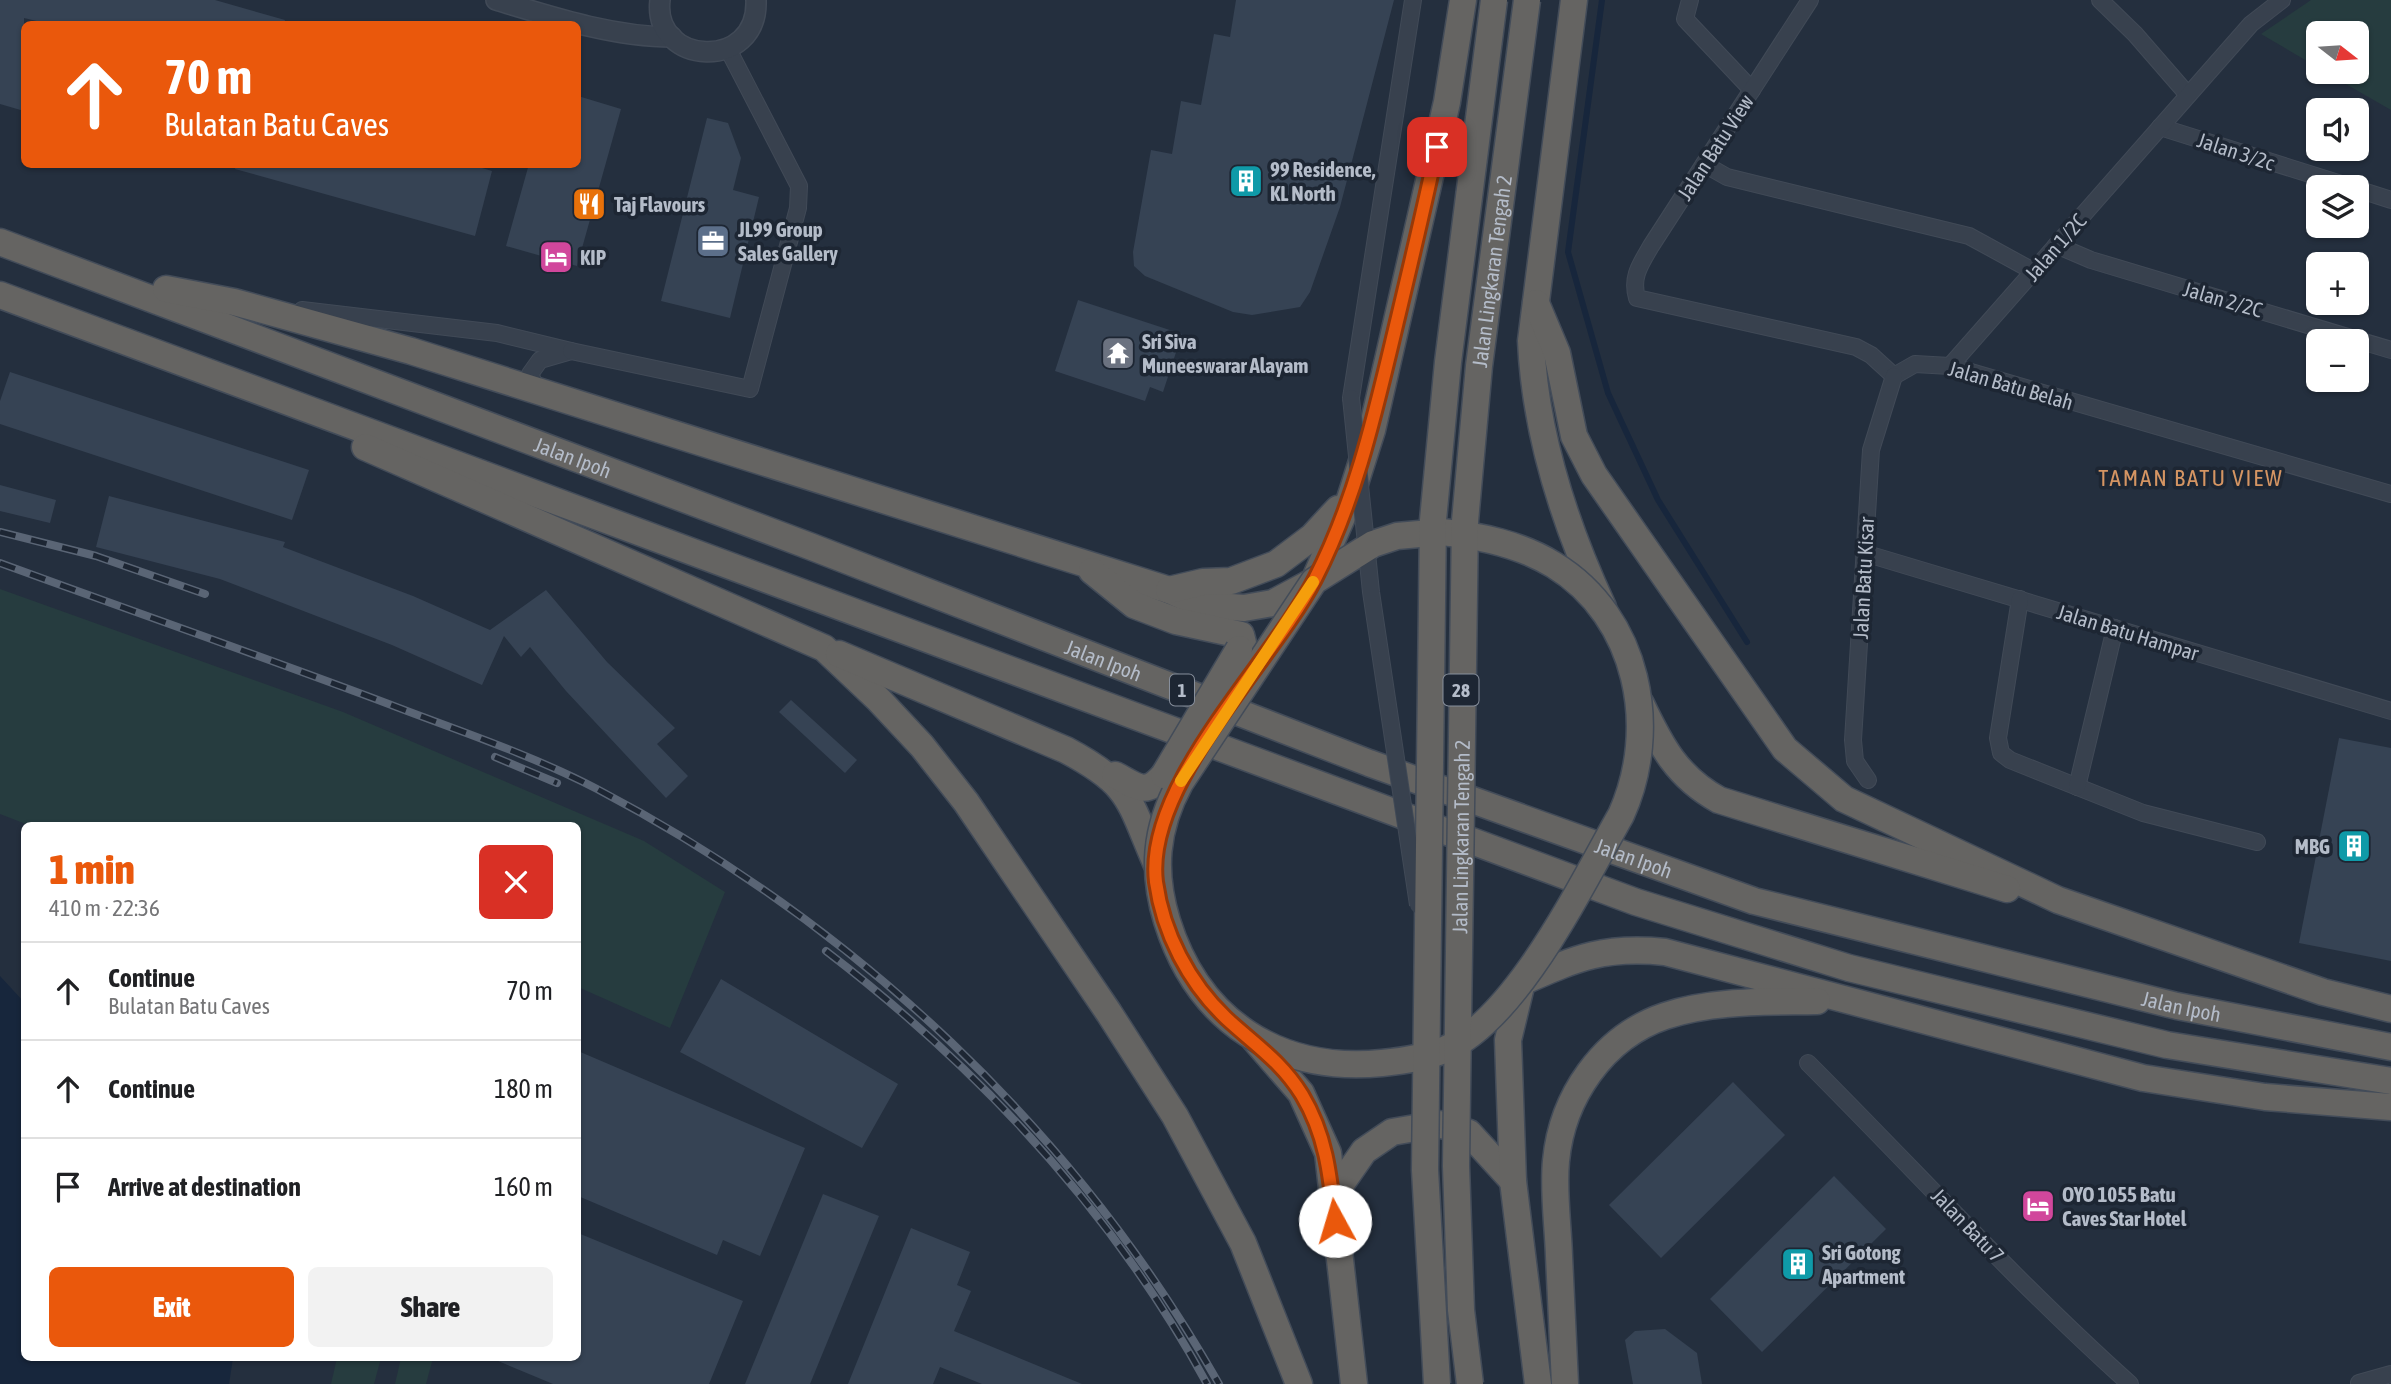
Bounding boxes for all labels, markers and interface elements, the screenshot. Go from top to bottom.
north arrow [2306,21,2370,84]
map controls [2306,21,2369,392]
text: 70 m [164,48,252,104]
icon: ahead [49,49,140,140]
street label: Jalan Batu View [1672,89,1758,204]
button: sound [2306,98,2369,161]
text: Bulatan Batu Caves [164,106,389,143]
pin [1407,117,1467,177]
street label: Jalan 3/2c [2194,127,2278,175]
icon: arrive [1418,128,1456,166]
place label: 99 Residence, KL North [1270,157,1376,205]
building icon: 99 Residence, KL North [1227,162,1265,200]
street label: Jalan Lingkaran Tengah 2 [1467,173,1516,369]
button: layers [2306,175,2369,238]
restaurant icon: Taj Flavours [570,185,608,223]
place label: Taj Flavours [614,192,706,216]
street label: Jalan 1/2C [2019,208,2091,286]
place label: JL99 Group Sales Gallery [737,217,838,265]
office icon: JL99 Group Sales Gallery [694,222,732,260]
hotel icon: KIP [537,238,575,276]
place label: KIP [580,245,607,269]
button: + [2306,252,2369,315]
street label: Jalan 2/2C [2181,276,2266,322]
place label: Sri Siva Muneeswarar Alayam [1142,329,1308,377]
button: − [2306,329,2369,392]
temple icon: Sri Siva Muneeswarar Alayam [1099,334,1137,372]
street label: Jalan Batu Belah [1946,356,2076,414]
street label: Jalan Ipoh [531,432,615,483]
district label: TAMAN BATU VIEW [2098,465,2284,491]
street label: Jalan Batu Kisar [1848,516,1878,640]
street label: Jalan Batu Hampar [2054,599,2202,665]
street label: Jalan Ipoh [1062,634,1145,686]
road number: 1 [1170,674,1194,706]
road number: 28 [1444,674,1478,706]
street label: Jalan Lingkaran Tengah 2 [1447,740,1474,934]
building icon: MBG [2335,827,2373,865]
street label: Jalan Ipoh [1592,833,1676,883]
place label: MBG [2295,834,2330,858]
text: 1 min [49,845,135,893]
button: close [479,845,553,919]
text: 410 m · 22:36 [49,895,160,921]
text: Continue [108,963,195,993]
icon: ahead [49,972,87,1010]
text: 70 m [506,976,553,1006]
street label: Jalan Ipoh [2139,986,2223,1026]
text: Bulatan Batu Caves [108,993,270,1019]
icon: ahead [49,1070,87,1108]
text: Continue [108,1074,195,1104]
text: 180 m [494,1074,553,1104]
icon: arrive [49,1168,87,1206]
text: Arrive at destination [108,1172,301,1202]
text: 160 m [494,1172,553,1202]
place label: OYO 1055 Batu Caves Star Hotel [2062,1182,2187,1230]
street label: Jalan Batu 7 [1927,1183,2009,1267]
position arrow [1298,1184,1372,1258]
hotel icon: OYO 1055 Batu Caves Star Hotel [2019,1187,2057,1225]
place label: Sri Gotong Apartment [1821,1240,1905,1288]
building icon: Sri Gotong Apartment [1779,1245,1817,1283]
button: Exit [49,1267,294,1347]
button: Share [308,1267,553,1347]

